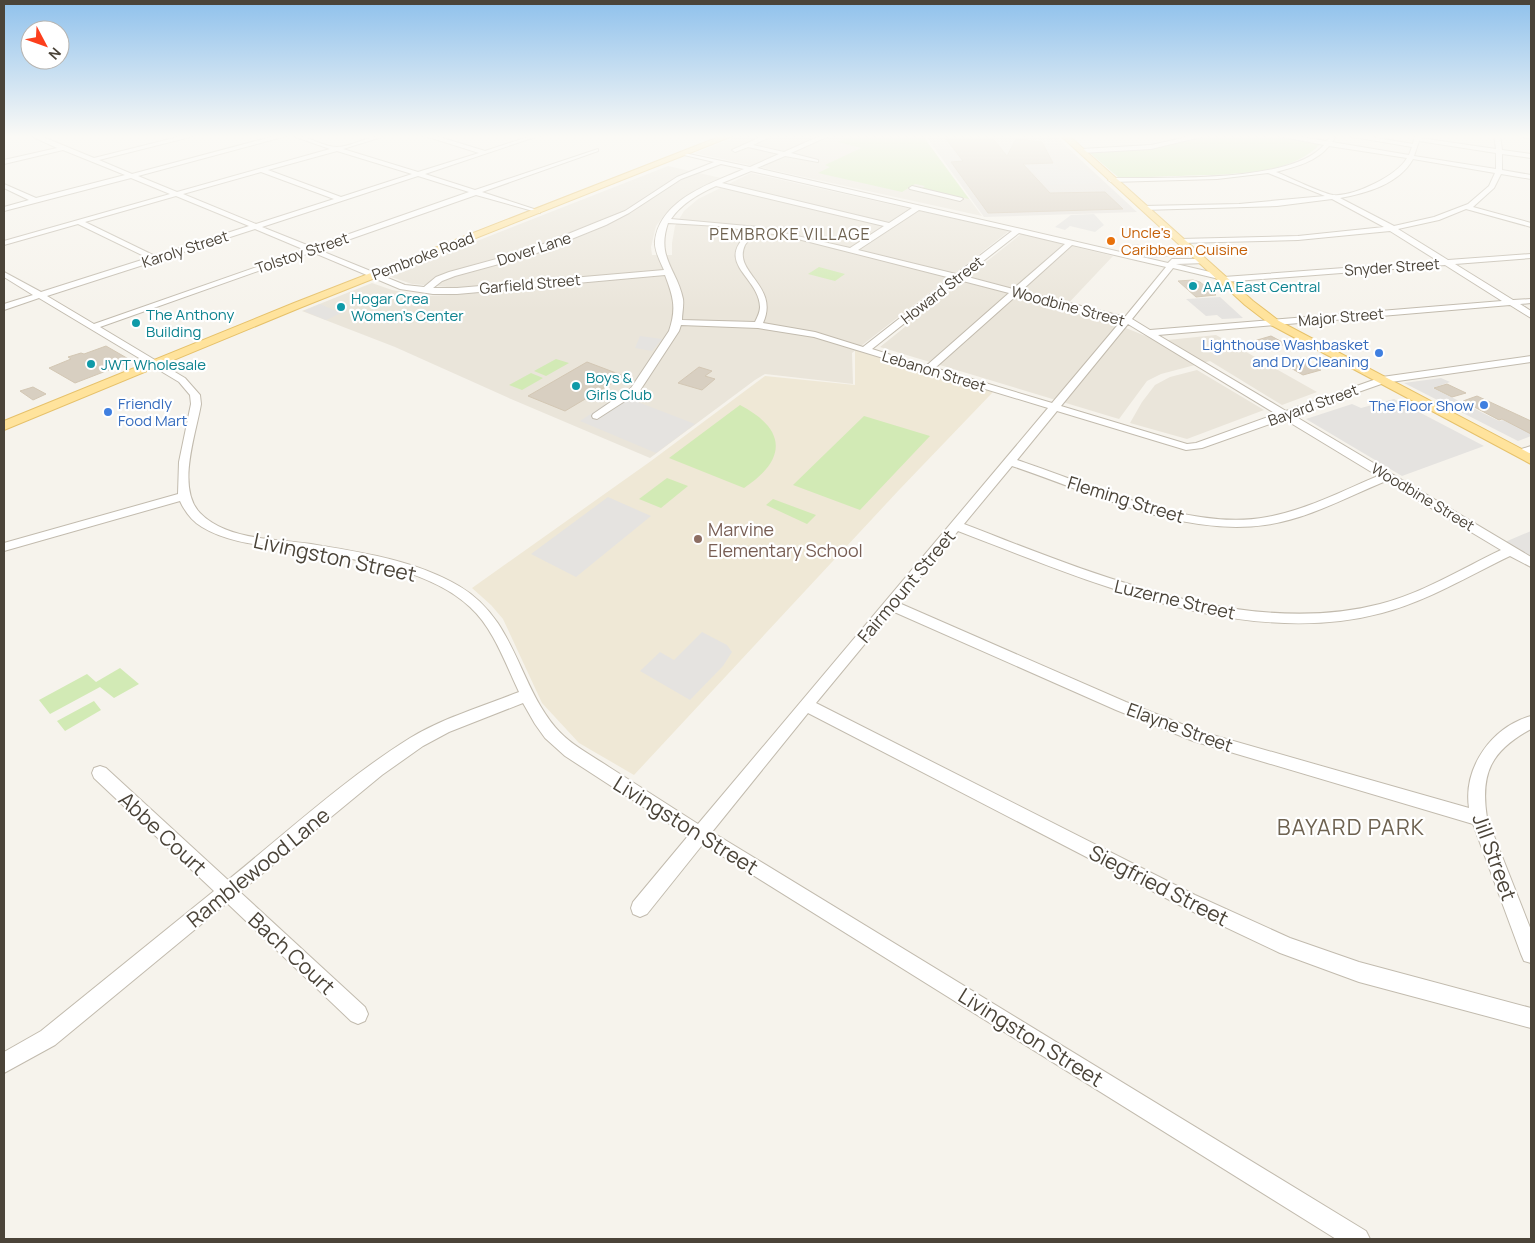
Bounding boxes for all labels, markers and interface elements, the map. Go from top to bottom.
north arrow [20,20,70,70]
text: N [45,44,66,64]
place label: Uncle's Caribbean Cuisine [1121,222,1248,260]
district label: PEMBROKE VILLAGE [709,223,871,245]
street label: Karoly Street [139,225,231,273]
street label: Tolstoy Street [253,227,351,279]
street label: Pembroke Road [369,227,477,285]
street label: Dover Lane [494,227,574,271]
marker: Uncle's Caribbean Cuisine [1105,235,1117,247]
street label: Howard Street [896,251,988,329]
street label: Snyder Street [1344,253,1440,281]
street label: Garfield Street [478,269,582,299]
place label: AAA East Central [1203,276,1321,297]
marker: AAA East Central [1187,280,1199,292]
street label: Woodbine Street [1009,281,1127,331]
place label: Hogar Crea Women's Center [351,288,464,326]
marker: Hogar Crea Women's Center [335,301,347,313]
street label: Major Street [1297,303,1385,331]
place label: The Anthony Building [146,304,234,342]
marker: The Anthony Building [130,317,142,329]
place label: Lighthouse Washbasket and Dry Cleaning [1202,334,1369,372]
street label: Lebanon Street [880,345,988,397]
marker: Lighthouse Washbasket and Dry Cleaning [1373,347,1385,359]
place label: JWT Wholesale [101,354,206,375]
marker: JWT Wholesale [85,358,97,370]
place label: Boys & Girls Club [586,367,652,405]
street label: Bayard Street [1265,379,1361,431]
marker: Boys & Girls Club [570,380,582,392]
place label: Friendly Food Mart [118,393,187,431]
place label: The Floor Show [1369,395,1474,416]
marker: The Floor Show [1478,399,1490,411]
marker: Friendly Food Mart [102,406,114,418]
street label: Woodbine Street [1368,458,1478,536]
street label: Fleming Street [1065,470,1187,528]
place label: Marvine Elementary School [708,517,863,562]
street label: Fairmount Street [852,525,960,647]
street label: Livingston Street [251,526,419,588]
marker: Marvine Elementary School [692,533,704,545]
street label: Luzerne Street [1112,573,1238,625]
street label: Elayne Street [1124,697,1236,757]
street label: Livingston Street [608,769,764,881]
street label: Abbe Court [113,785,213,881]
street label: Ramblewood Lane [181,801,335,933]
street label: Jill Street [1466,810,1524,904]
district label: BAYARD PARK [1277,812,1425,842]
street label: Siegfried Street [1084,838,1234,932]
street label: Bach Court [243,906,341,1000]
street label: Livingston Street [953,981,1109,1093]

